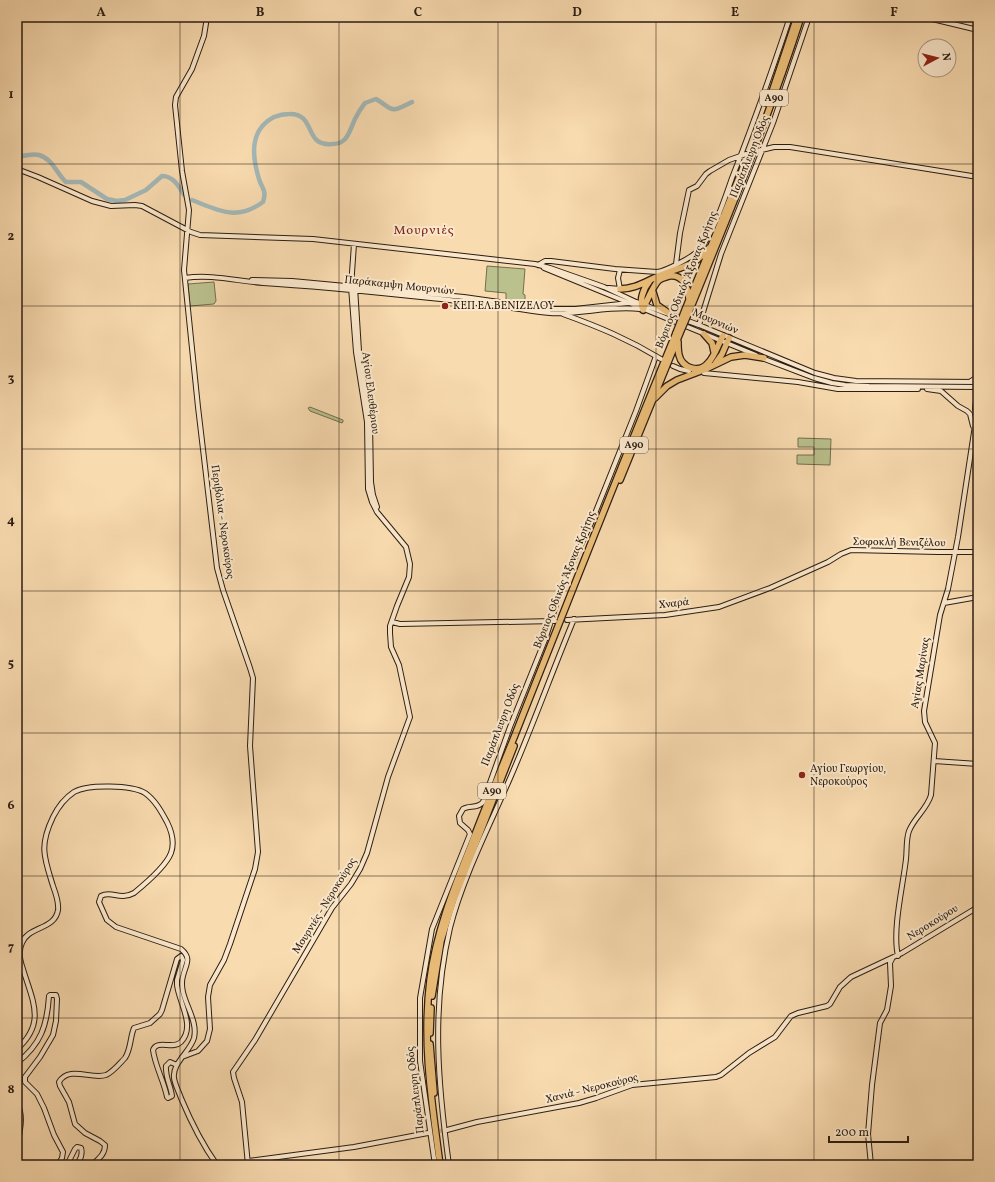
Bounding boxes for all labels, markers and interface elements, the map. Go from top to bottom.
text: A [96,4,106,22]
text: B [256,4,265,22]
text: C [414,4,422,22]
text: D [572,4,582,22]
text: E [731,4,739,22]
text: F [890,4,898,22]
north arrow [917,38,957,78]
text: N [938,52,953,62]
text: 1 [8,86,14,104]
road number: Α90 [760,90,788,106]
street label: Παράπλευρη Οδός [727,113,773,200]
street label: Βόρειος Οδικός Άξονας Κρήτης [652,209,722,351]
district label: Μουρνιές [393,222,455,240]
text: 2 [8,228,15,246]
street label: Παράκαμψη Μουρνιών [343,273,455,299]
place label: ΚΕΠ ΕΛ.ΒΕΝΙΖΕΛΟΥ [453,299,555,314]
marker: ΚΕΠ ΕΛ.ΒΕΝΙΖΕΛΟΥ [440,301,450,311]
street label: Μουρνιών [690,306,741,339]
street label: Αγίου Ελευθέριου [358,351,382,435]
text: 3 [8,370,15,388]
road number: Α90 [620,437,648,453]
street label: Περιβόλια - Νεροκούρος [207,464,237,580]
street label: Βόρειος Οδικός Άξονας Κρήτης [530,509,600,651]
text: 4 [7,512,15,530]
street label: Σοφοκλή Βενιζέλου [852,535,946,551]
street label: Χναρά [658,595,691,613]
street label: Αγίας Μαρίνας [908,636,934,710]
text: 5 [8,655,14,673]
street label: Παράπλευρη Οδός [478,681,524,769]
place label: Αγίου Γεωργίου, Νεροκούρος [810,762,886,790]
marker: Αγίου Γεωργίου, Νεροκούρος [797,770,807,780]
road number: Α90 [478,783,506,799]
text: 6 [7,797,15,815]
street label: Μουρνιές - Νεροκούρος [289,855,361,957]
street label: Νεροκούρου [905,901,961,945]
text: 7 [8,939,14,957]
street label: Παράπλευρη Οδός [403,1046,429,1134]
street label: Χανιά - Νεροκούρος [544,1070,640,1108]
text: 8 [7,1081,15,1099]
scale bar [829,1118,908,1144]
text: 200 m [835,1125,869,1141]

